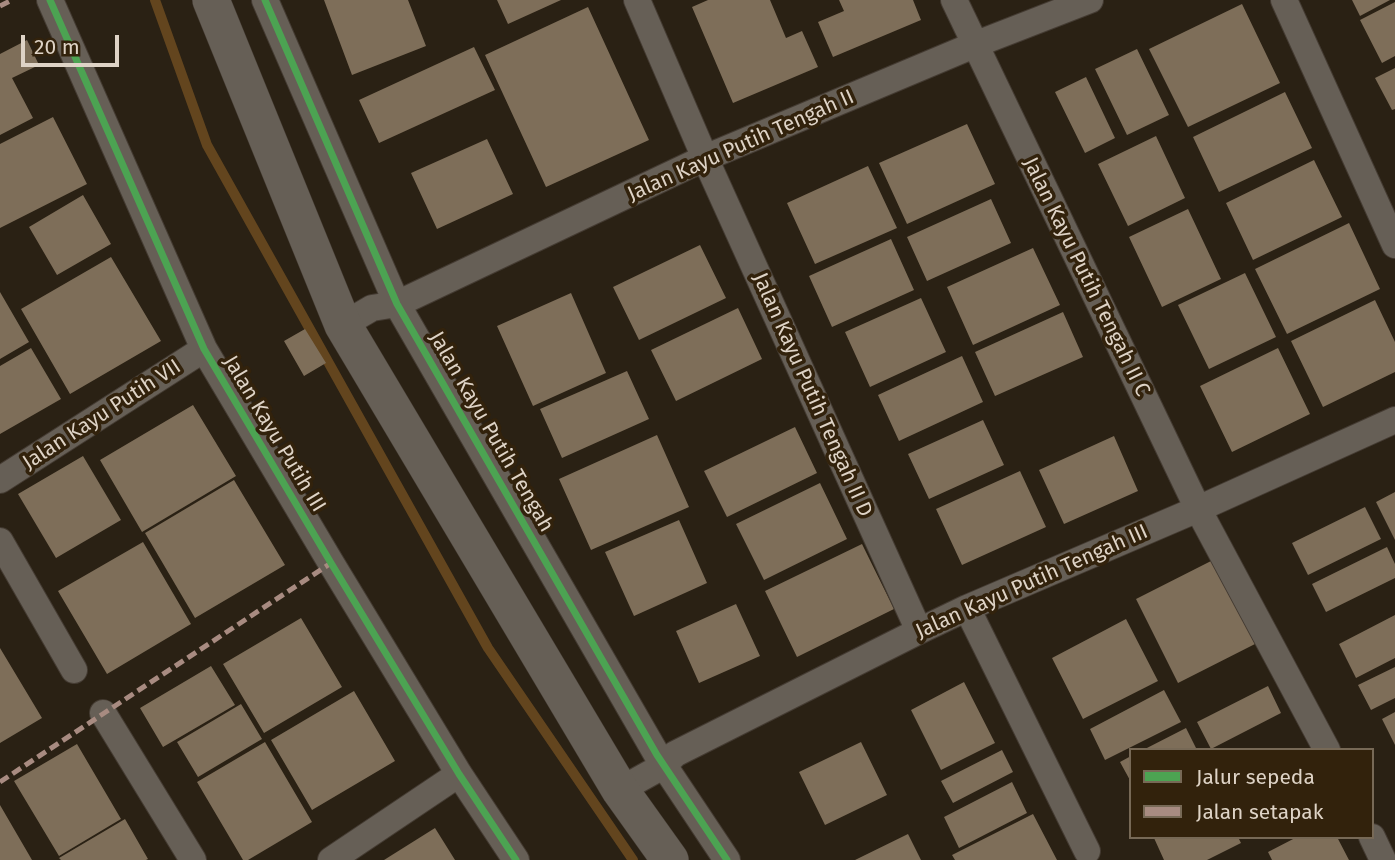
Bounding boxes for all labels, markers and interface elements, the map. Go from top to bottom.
scale bar [24,21,122,65]
text: 20 m [34,34,80,60]
street label: Jalan Kayu Putih Tengah II [624,85,858,207]
street label: Jalan Kayu Putih Tengah II C [1017,153,1155,401]
street label: Jalan Kayu Putih Tengah II D [747,269,877,521]
street label: Jalan Kayu Putih Tengah [423,327,559,537]
street label: Jalan Kayu Putih III [217,351,331,517]
street label: Jalan Kayu Putih VII [18,354,186,476]
street label: Jalan Kayu Putih Tengah III [912,519,1152,645]
legend [1129,748,1374,839]
text: Jalur sepeda [1196,764,1315,790]
text: Jalan setapak [1196,799,1324,825]

